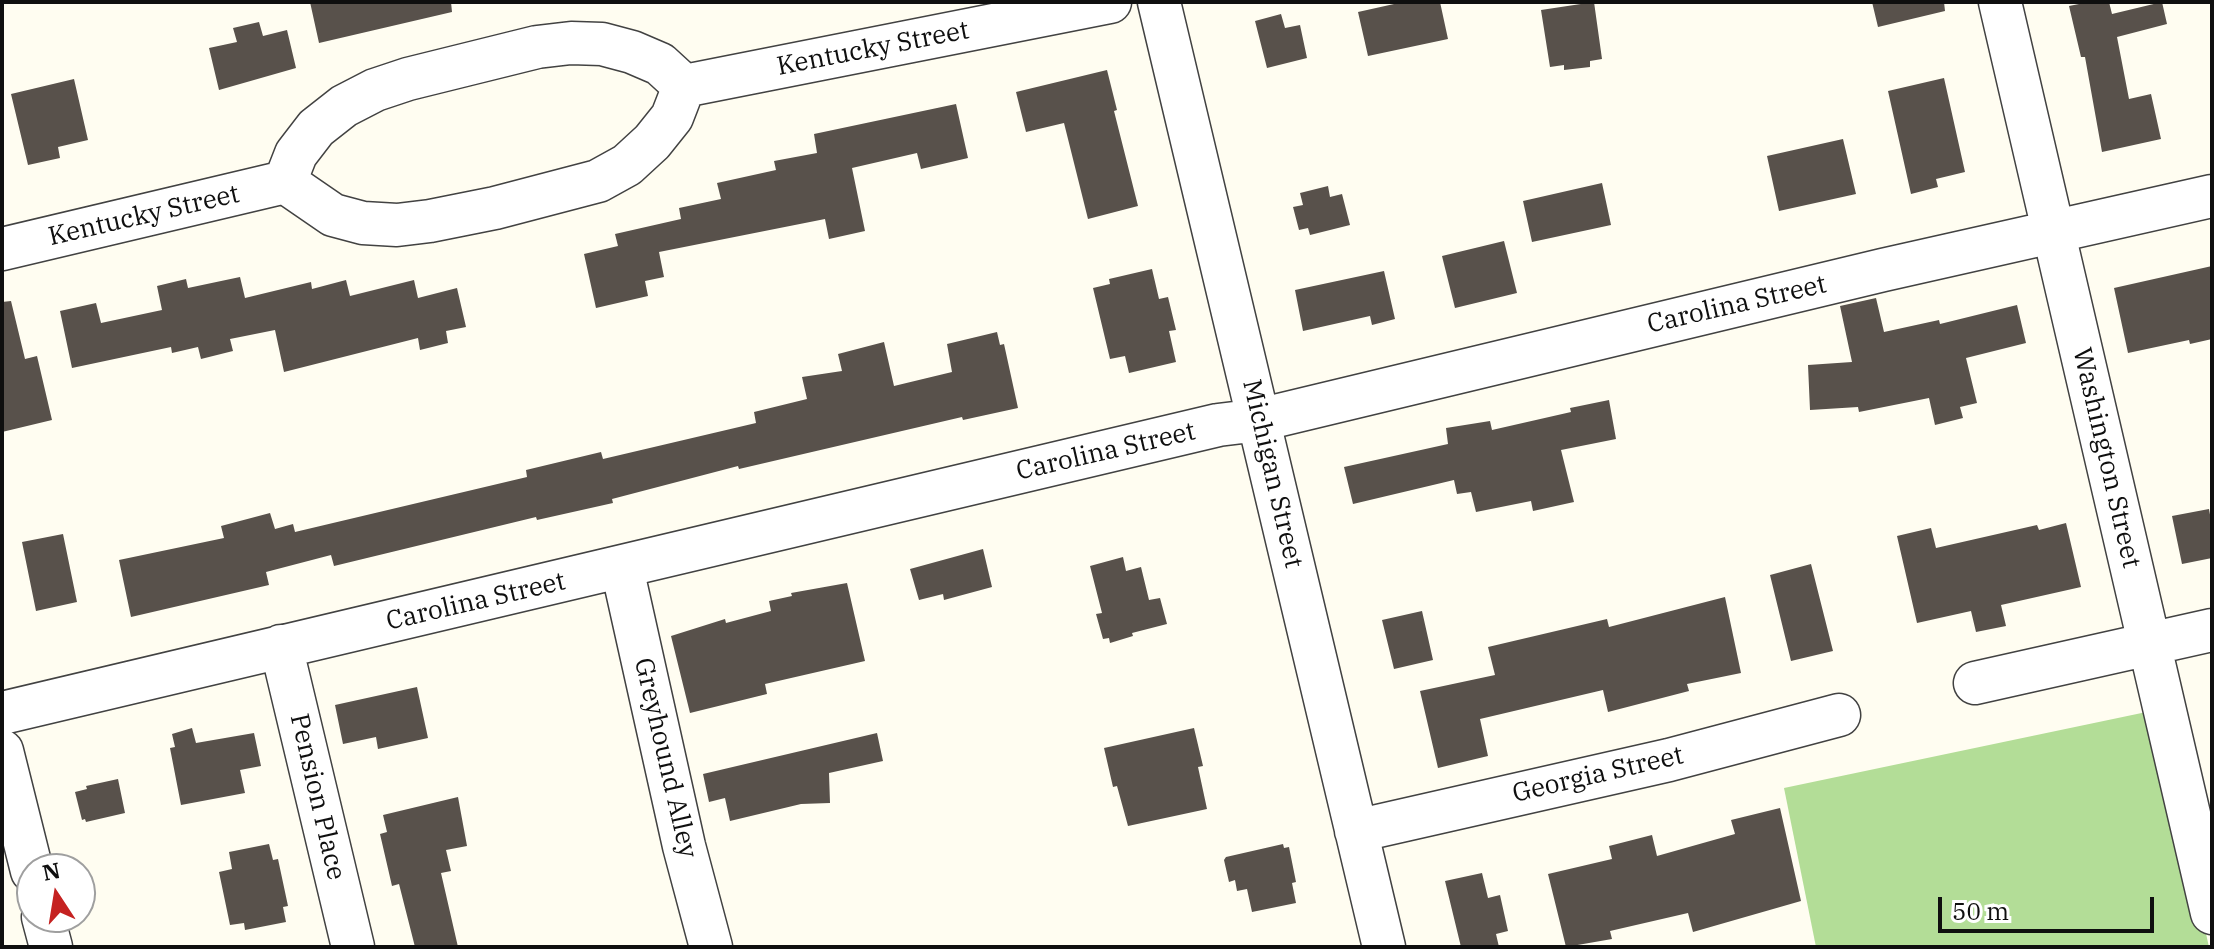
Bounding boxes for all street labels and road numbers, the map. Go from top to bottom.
street label: Kentucky Street [774,15,972,83]
street label: Kentucky Street [45,179,243,253]
street label: Carolina Street [1644,269,1830,341]
street label: Washington Street [2065,345,2147,571]
street label: Michigan Street [1235,377,1309,571]
street label: Carolina Street [1013,416,1199,488]
street label: Carolina Street [383,566,569,638]
street label: Greyhound Alley [627,655,703,861]
street label: Pension Place [283,711,351,883]
street label: Georgia Street [1509,740,1687,810]

